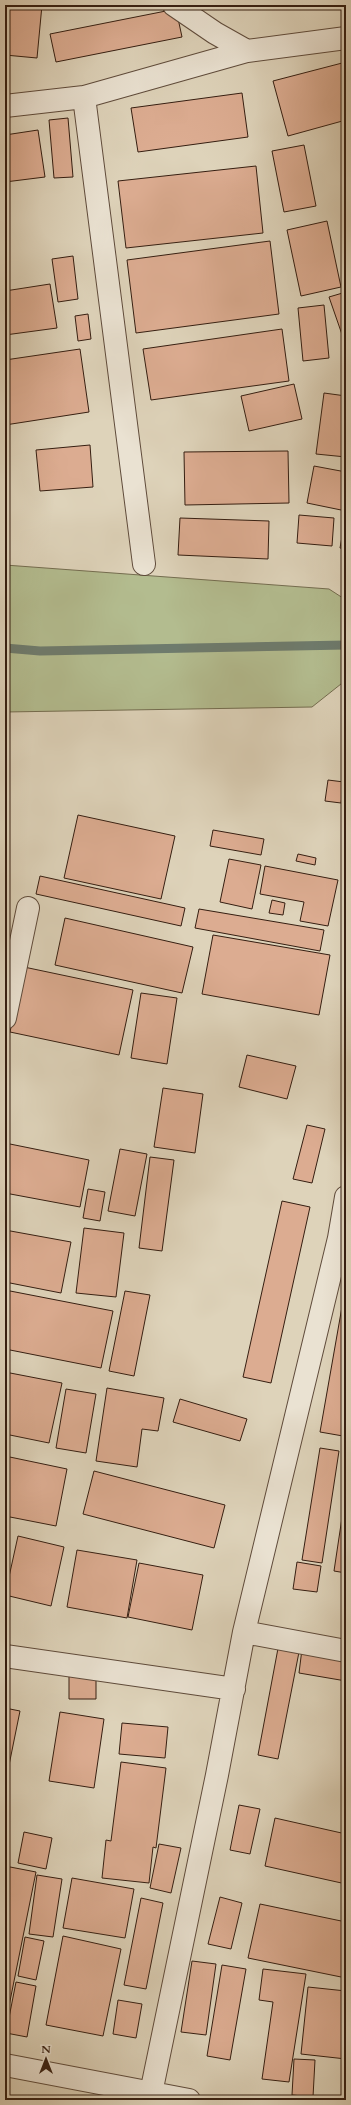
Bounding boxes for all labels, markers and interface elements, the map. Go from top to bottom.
north arrow [26,2039,66,2079]
text: N [41,2042,51,2057]

